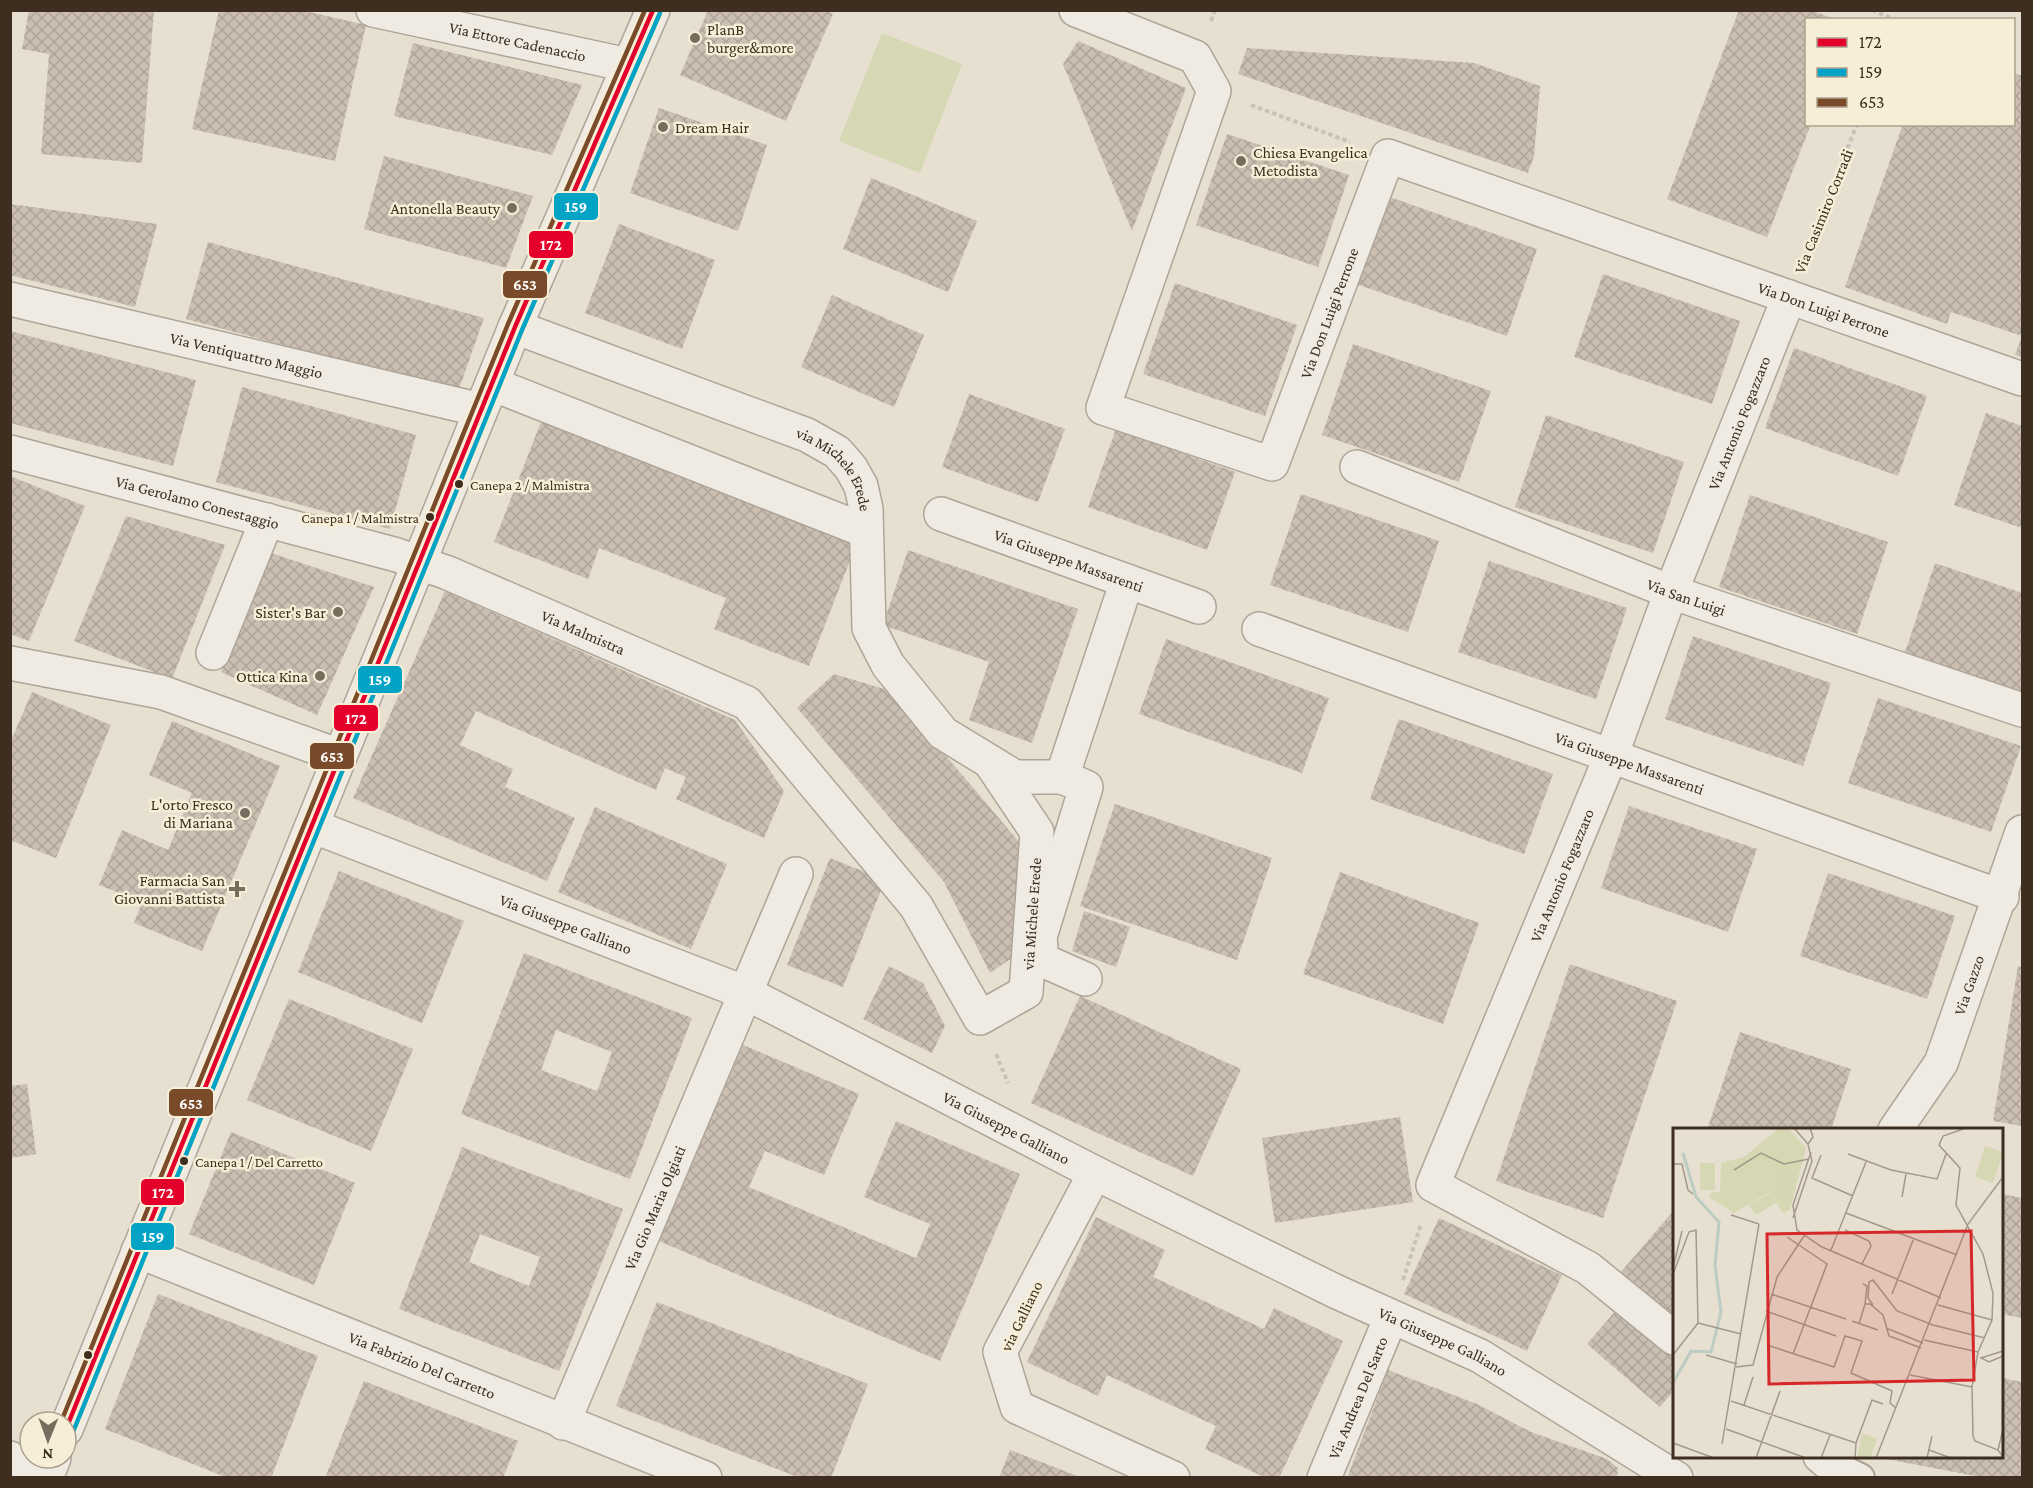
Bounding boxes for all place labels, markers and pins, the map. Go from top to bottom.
place label: PlanB burger&more [707,21,794,57]
marker: PlanB burger&more [688,31,702,45]
place label: Dream Hair [675,119,749,136]
marker: Dream Hair [656,120,670,134]
place label: Chiesa Evangelica Metodista [1253,144,1368,179]
marker: Chiesa Evangelica Metodista [1234,154,1248,168]
place label: Antonella Beauty [391,200,501,218]
marker: Antonella Beauty [505,201,519,215]
place label: Canepa 2 / Malmistra [470,477,590,493]
marker: Canepa 2 / Malmistra [453,478,465,490]
place label: Canepa 1 / Malmistra [301,510,420,526]
marker: Canepa 1 / Malmistra [424,511,436,523]
place label: Sister's Bar [255,604,326,621]
marker: Sister's Bar [331,605,345,619]
place label: Ottica Kina [236,668,309,685]
marker: Ottica Kina [313,669,327,683]
place label: L'orto Fresco di Mariana [151,796,234,831]
marker: L'orto Fresco di Mariana [238,806,252,820]
place label: Farmacia San Giovanni Battista [114,872,226,907]
marker: Farmacia San Giovanni Battista [230,882,244,896]
place label: Canepa 1 / Del Carretto [195,1154,323,1170]
marker: Canepa 1 / Del Carretto [178,1155,190,1167]
unlabelled marker [82,1349,94,1361]

